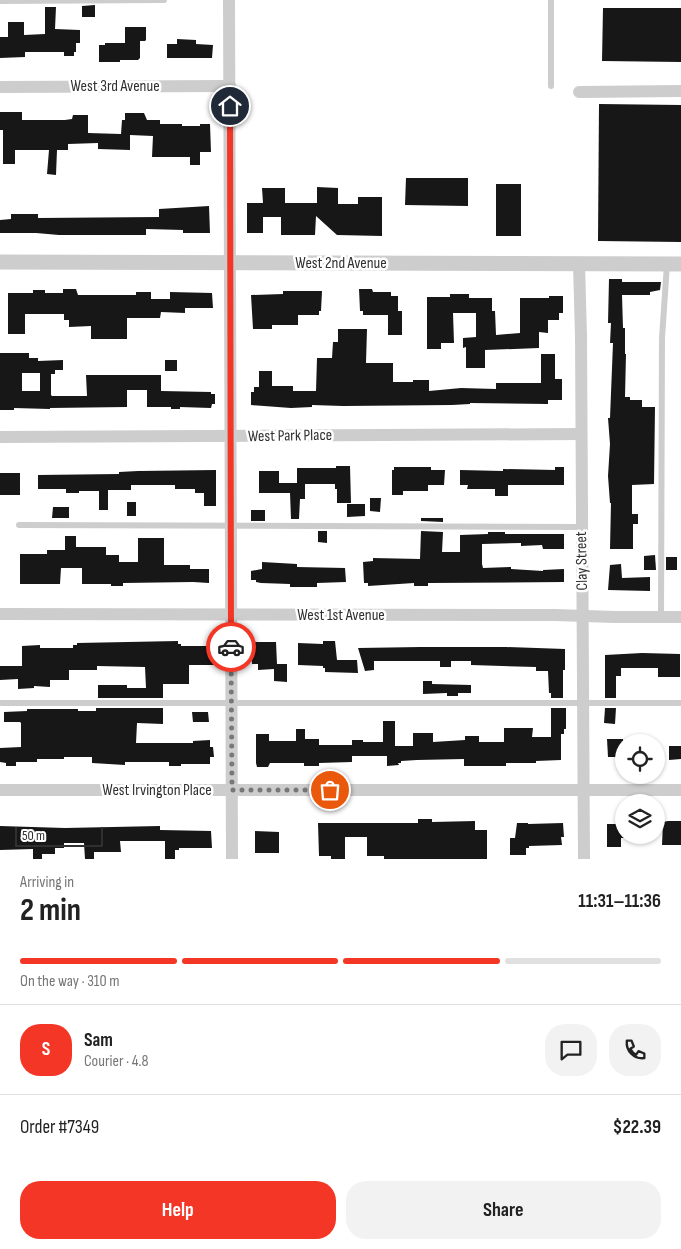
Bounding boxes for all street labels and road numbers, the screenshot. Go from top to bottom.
street label: West 3rd Avenue [70,77,160,96]
street label: West 2nd Avenue [295,254,387,273]
street label: West Park Place [248,426,332,446]
street label: Clay Street [572,531,592,591]
street label: West 1st Avenue [297,606,385,625]
street label: West Irvington Place [102,781,212,800]

